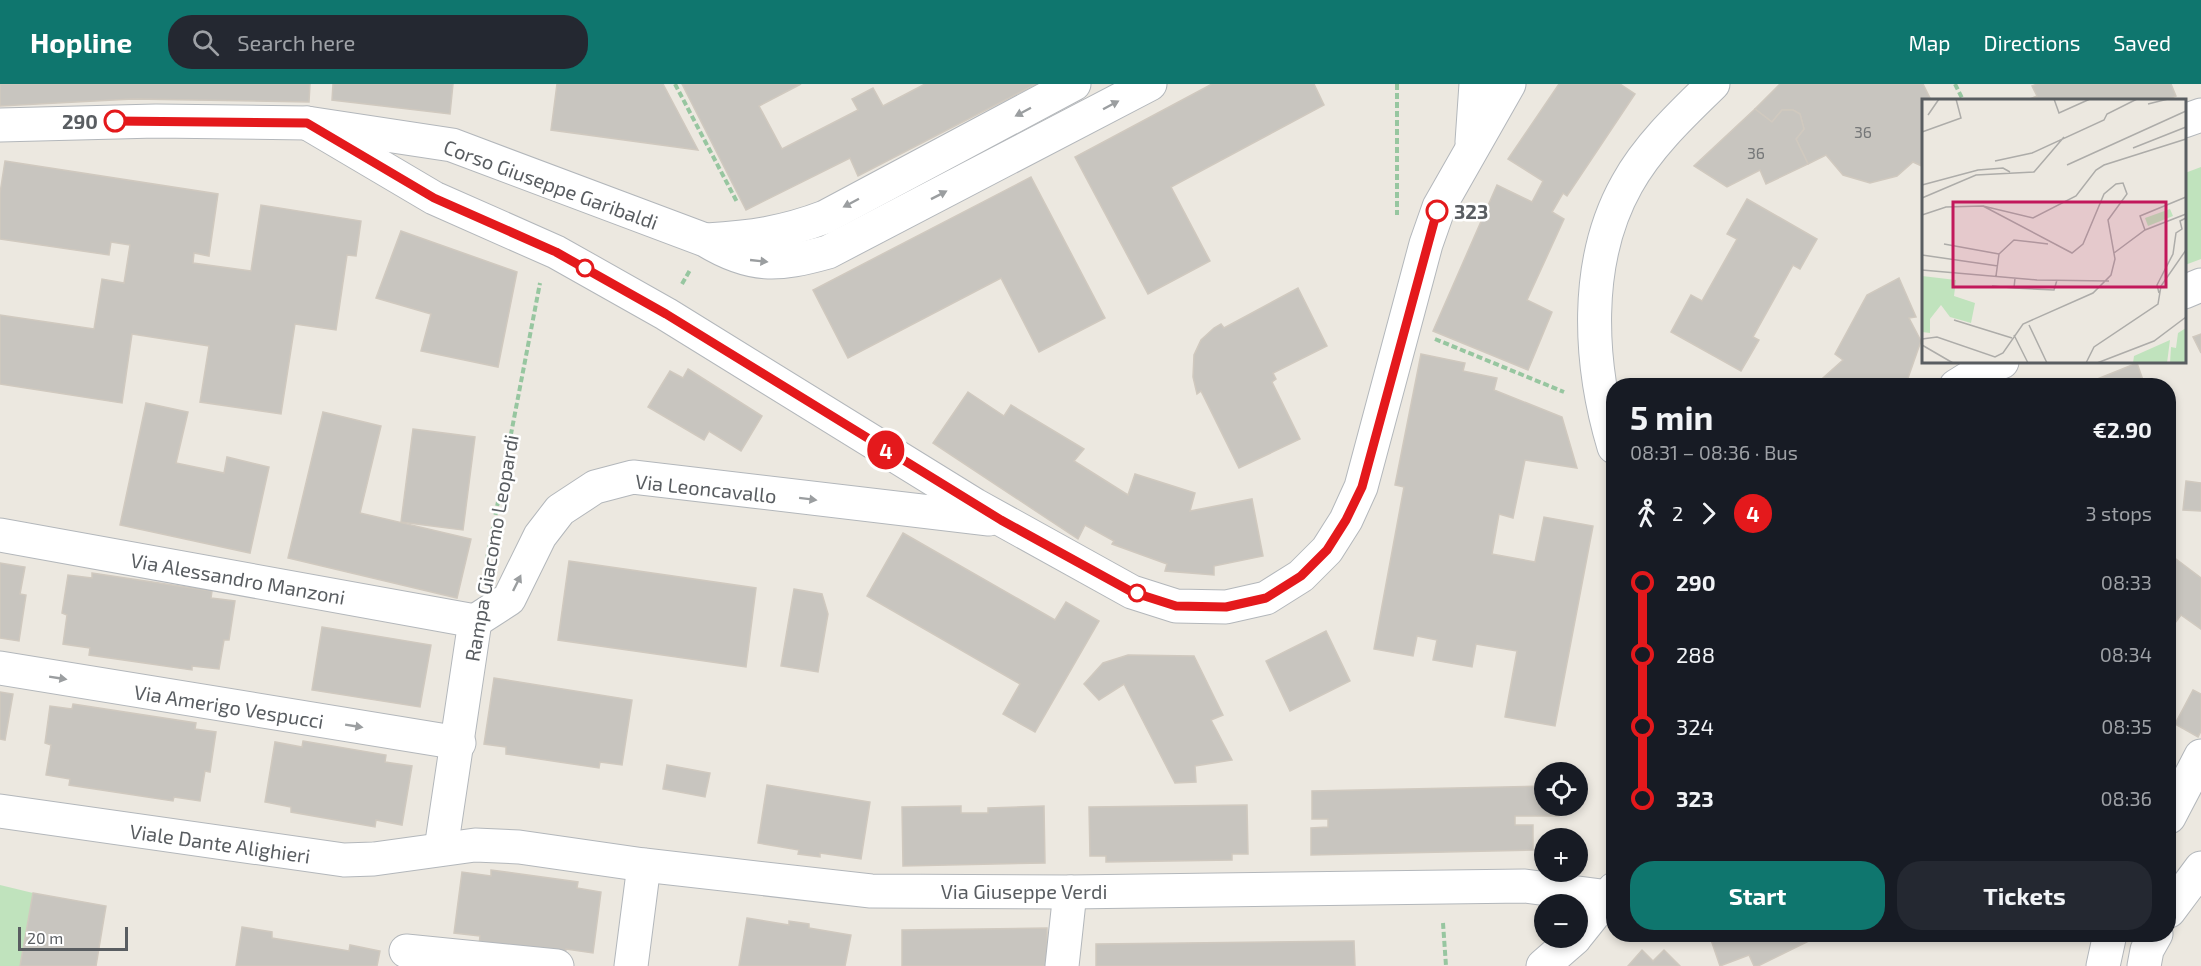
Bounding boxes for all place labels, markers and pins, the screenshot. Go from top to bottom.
place label: 290 [62,109,98,133]
marker: 290 [104,110,126,132]
place label: 323 [1454,199,1488,223]
marker: 323 [1426,200,1448,222]
unlabelled marker [576,259,594,277]
unlabelled marker [1128,584,1146,602]

